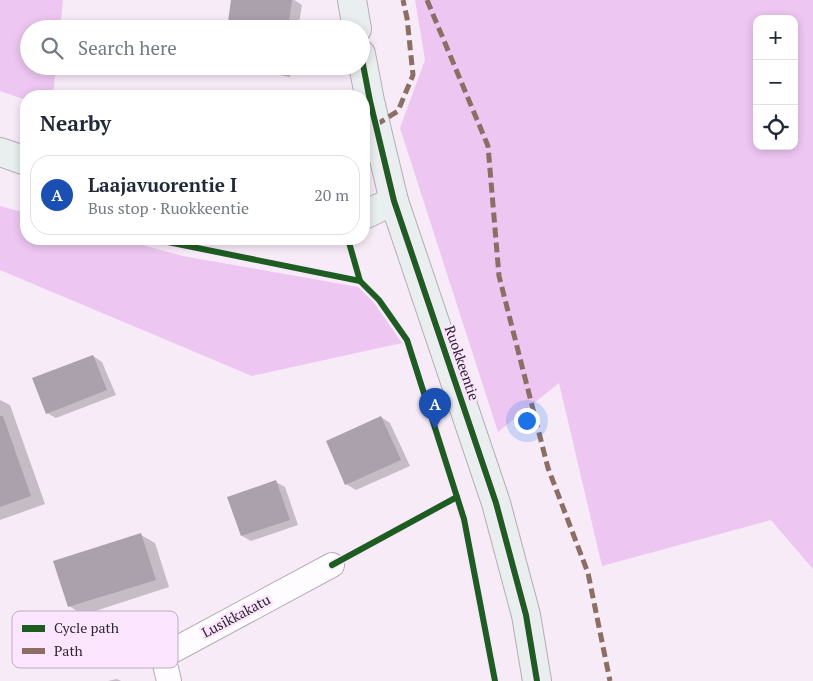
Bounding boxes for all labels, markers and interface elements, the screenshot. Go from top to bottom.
map controls [753,15,798,150]
button: + [753,15,798,60]
search box [20,20,370,75]
icon: search [38,34,66,62]
text: Search here [78,35,177,60]
button: − [753,60,798,105]
button: locate [753,105,798,150]
text: Nearby [40,109,111,137]
text: Laajavuorentie I [88,172,237,197]
text: A [51,184,63,206]
text: 20 m [314,184,349,206]
text: Bus stop · Ruokkeentie [88,197,249,219]
street label: Ruokkeentie [441,323,484,403]
pin: A [419,388,451,429]
your location [514,408,540,434]
street label: Lusikkakatu [198,590,273,642]
legend [12,611,178,668]
text: Cycle path [54,618,119,637]
text: Path [54,641,83,660]

